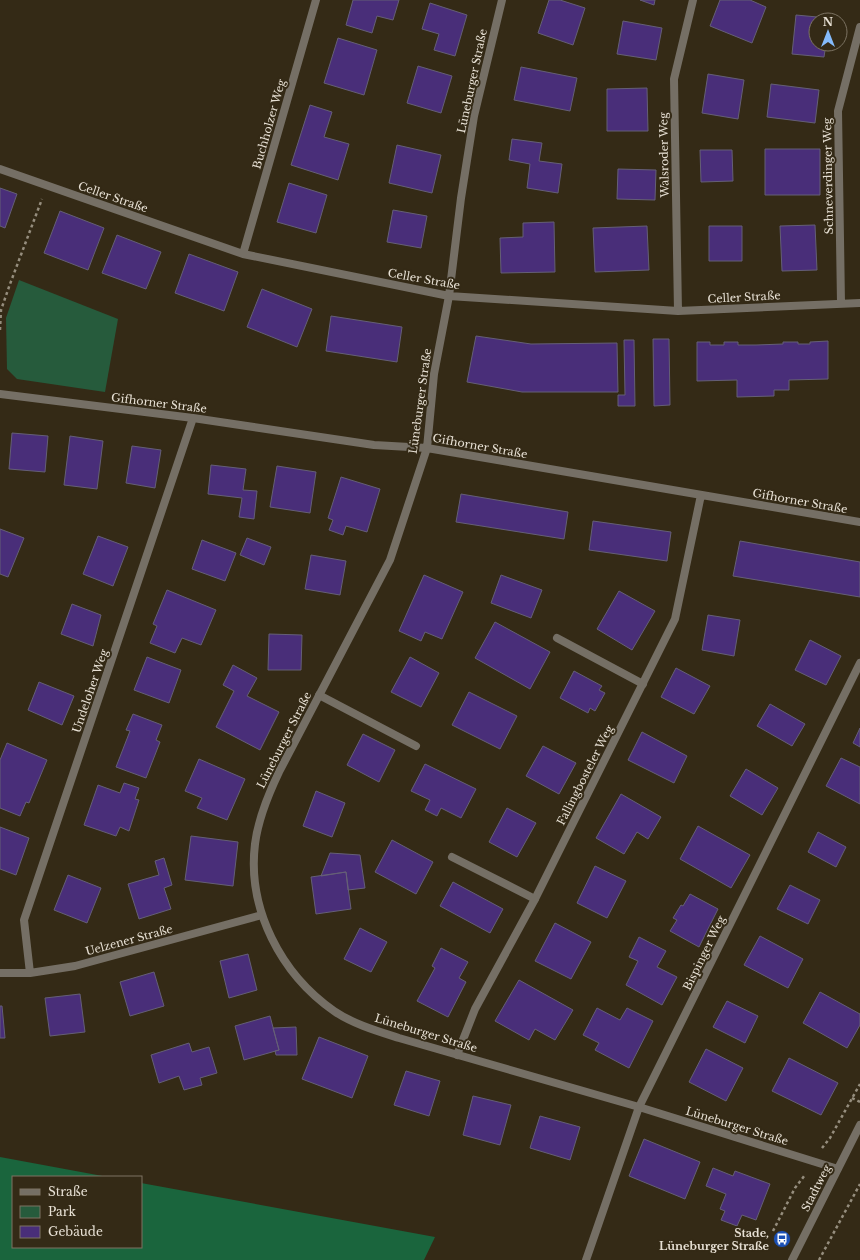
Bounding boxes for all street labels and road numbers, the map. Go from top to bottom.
street label: Lüneburger Straße [454,28,490,134]
street label: Buchholzer Weg [250,77,289,170]
street label: Walsroder Weg [656,112,672,199]
street label: Schneverdinger Weg [820,117,836,234]
street label: Celler Straße [76,178,150,216]
street label: Celler Straße [387,266,461,292]
street label: Celler Straße [707,288,781,306]
street label: Lüneburger Straße [406,347,434,455]
street label: Gifhorner Straße [110,390,208,416]
street label: Gifhorner Straße [431,431,529,461]
street label: Gifhorner Straße [751,486,849,516]
street label: Undeloher Weg [69,647,111,735]
street label: Lüneburger Straße [254,689,314,791]
street label: Fallingbosteler Weg [554,722,617,827]
street label: Bispinger Weg [680,913,728,993]
street label: Uelzener Straße [84,922,174,958]
street label: Lüneburger Straße [373,1011,479,1055]
street label: Lüneburger Straße [684,1104,790,1148]
street label: Stadtweg [798,1162,834,1214]

